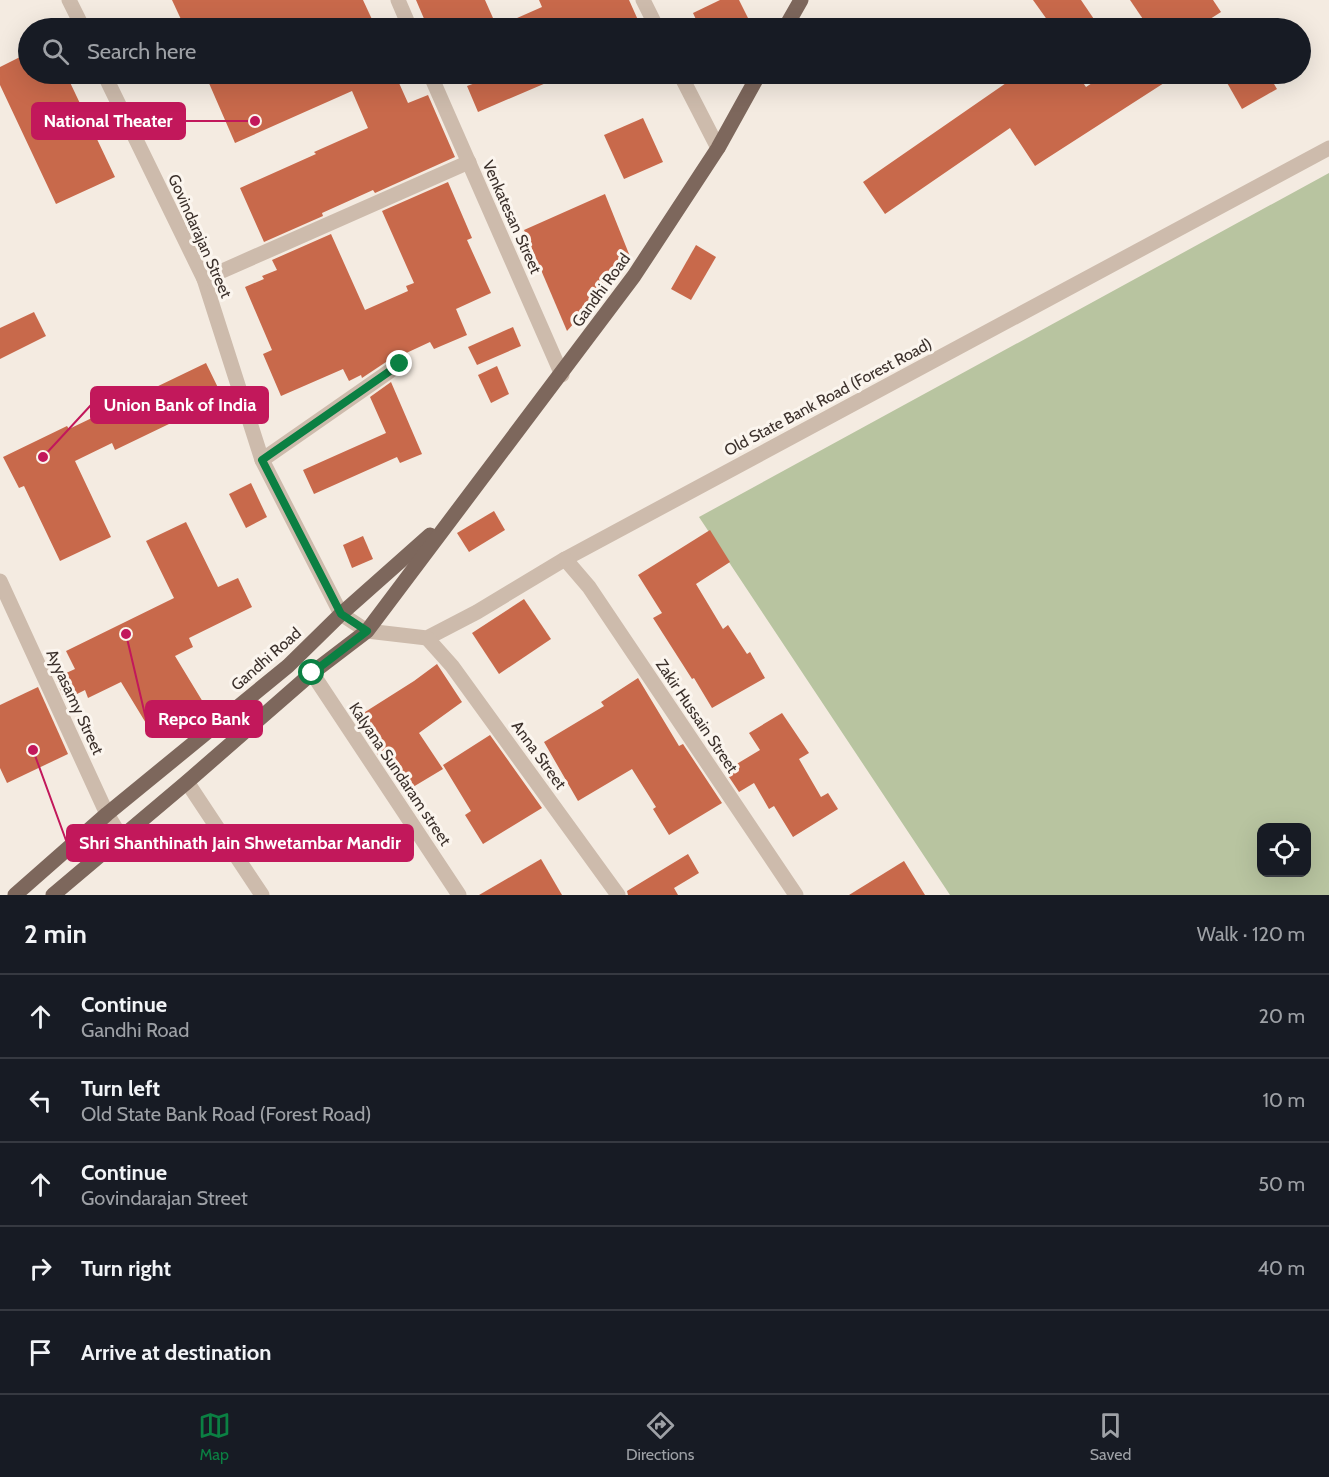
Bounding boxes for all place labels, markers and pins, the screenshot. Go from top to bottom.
callout: National Theater [32,103,185,139]
callout: Union Bank of India [91,387,268,423]
callout: Repco Bank [146,701,262,737]
callout: Shri Shanthinath Jain Shwetambar Mandir [67,825,413,861]

